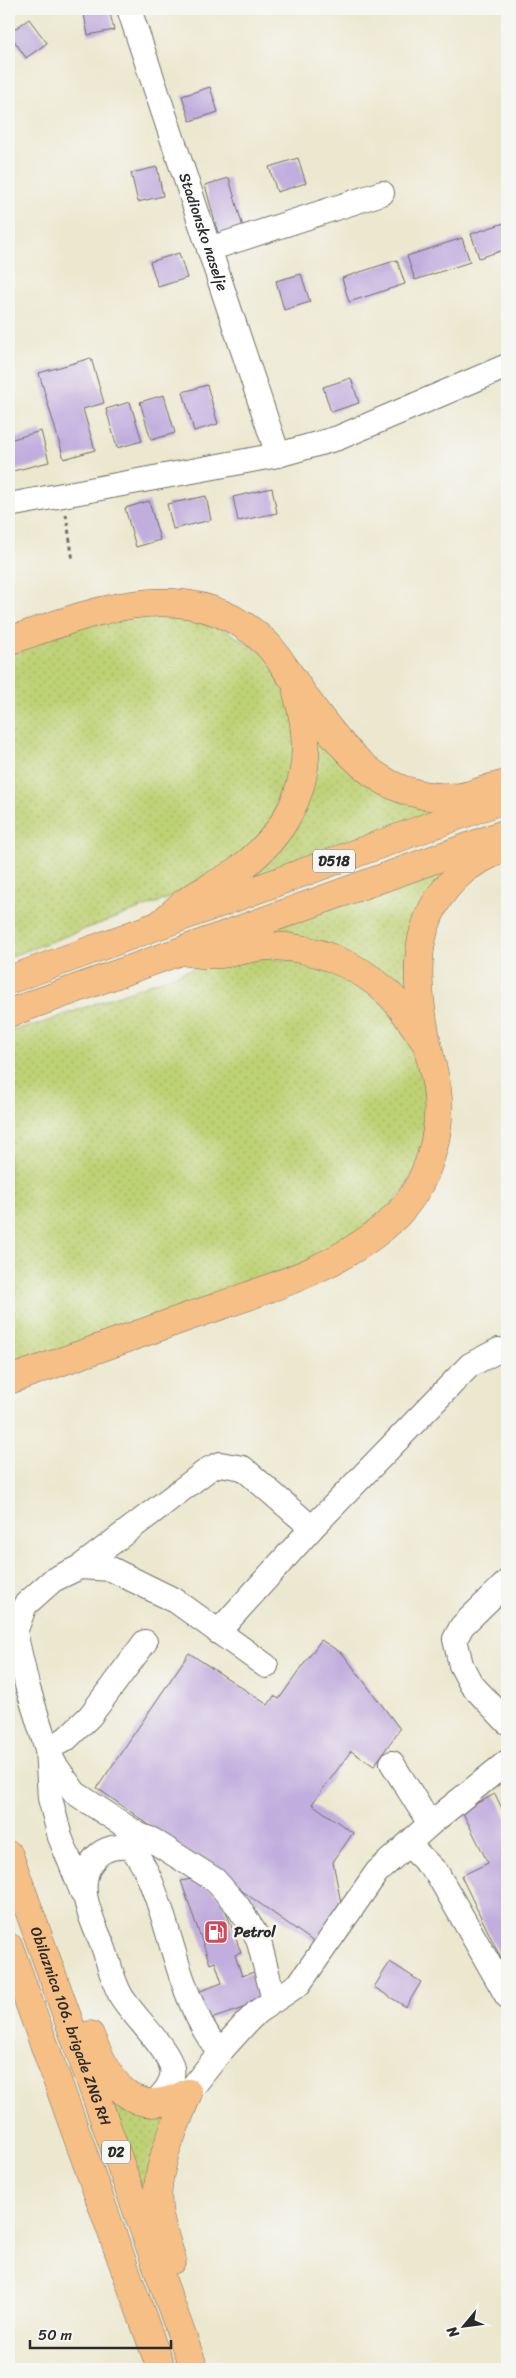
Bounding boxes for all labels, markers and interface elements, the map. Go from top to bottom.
street label: Stadionsko naselje [172,169,235,295]
road number: D518 [313,849,355,872]
fuel station icon: Petrol [203,1919,229,1945]
place label: Petrol [234,1919,276,1945]
street label: Obilaznica 106. brigade ZNG RH [23,1923,119,2130]
road number: D2 [102,2140,130,2164]
north arrow [438,2300,488,2350]
scale bar [30,2318,171,2350]
text: N [440,2321,467,2343]
text: 50 m [38,2322,73,2348]

